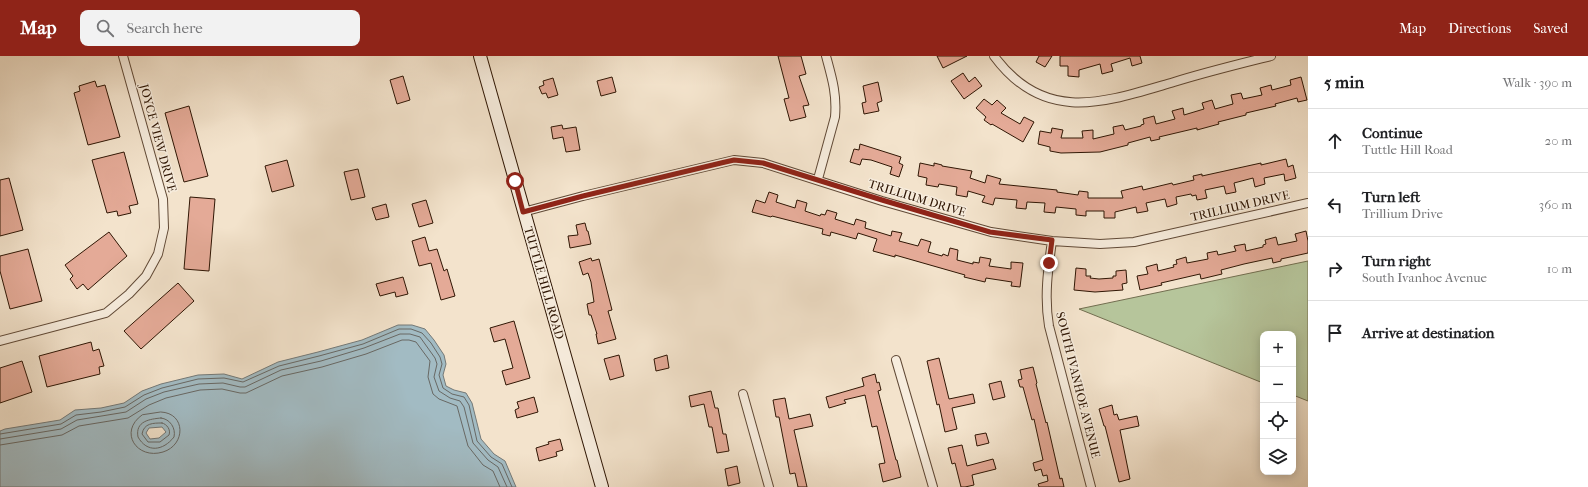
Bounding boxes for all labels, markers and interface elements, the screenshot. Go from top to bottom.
search box [80,10,360,46]
text: Map [20,17,56,39]
icon: search [94,17,116,39]
text: Search here [126,19,203,37]
text: Map [1399,20,1426,37]
text: Directions [1448,20,1511,37]
text: Saved [1533,20,1568,37]
text: 5 min [1324,72,1364,92]
text: Walk · 390 m [1503,75,1572,90]
street label: JOYCE VIEW DRIVE [137,82,179,194]
text: Continue [1362,124,1422,142]
icon: ahead [1324,130,1346,152]
text: 20 m [1545,133,1572,148]
text: Tuttle Hill Road [1362,142,1453,157]
route start [506,172,524,190]
street label: TRILLIUM DRIVE [867,177,967,219]
street label: TRILLIUM DRIVE [1189,188,1291,224]
text: Turn left [1362,188,1420,206]
icon: left [1324,194,1346,216]
text: 360 m [1539,197,1572,212]
text: Trillium Drive [1362,206,1443,221]
street label: TUTTLE HILL ROAD [521,225,567,341]
text: Turn right [1362,252,1431,270]
route end [1040,254,1058,272]
icon: right [1324,258,1346,280]
text: 10 m [1547,261,1572,276]
text: South Ivanhoe Avenue [1362,270,1487,285]
street label: SOUTH IVANHOE AVENUE [1053,310,1103,460]
icon: arrive [1324,322,1346,344]
text: Arrive at destination [1362,324,1494,342]
map controls [1260,331,1296,475]
button: + [1260,331,1296,367]
button: − [1260,367,1296,403]
button: locate [1260,403,1296,439]
button: layers [1260,439,1296,475]

